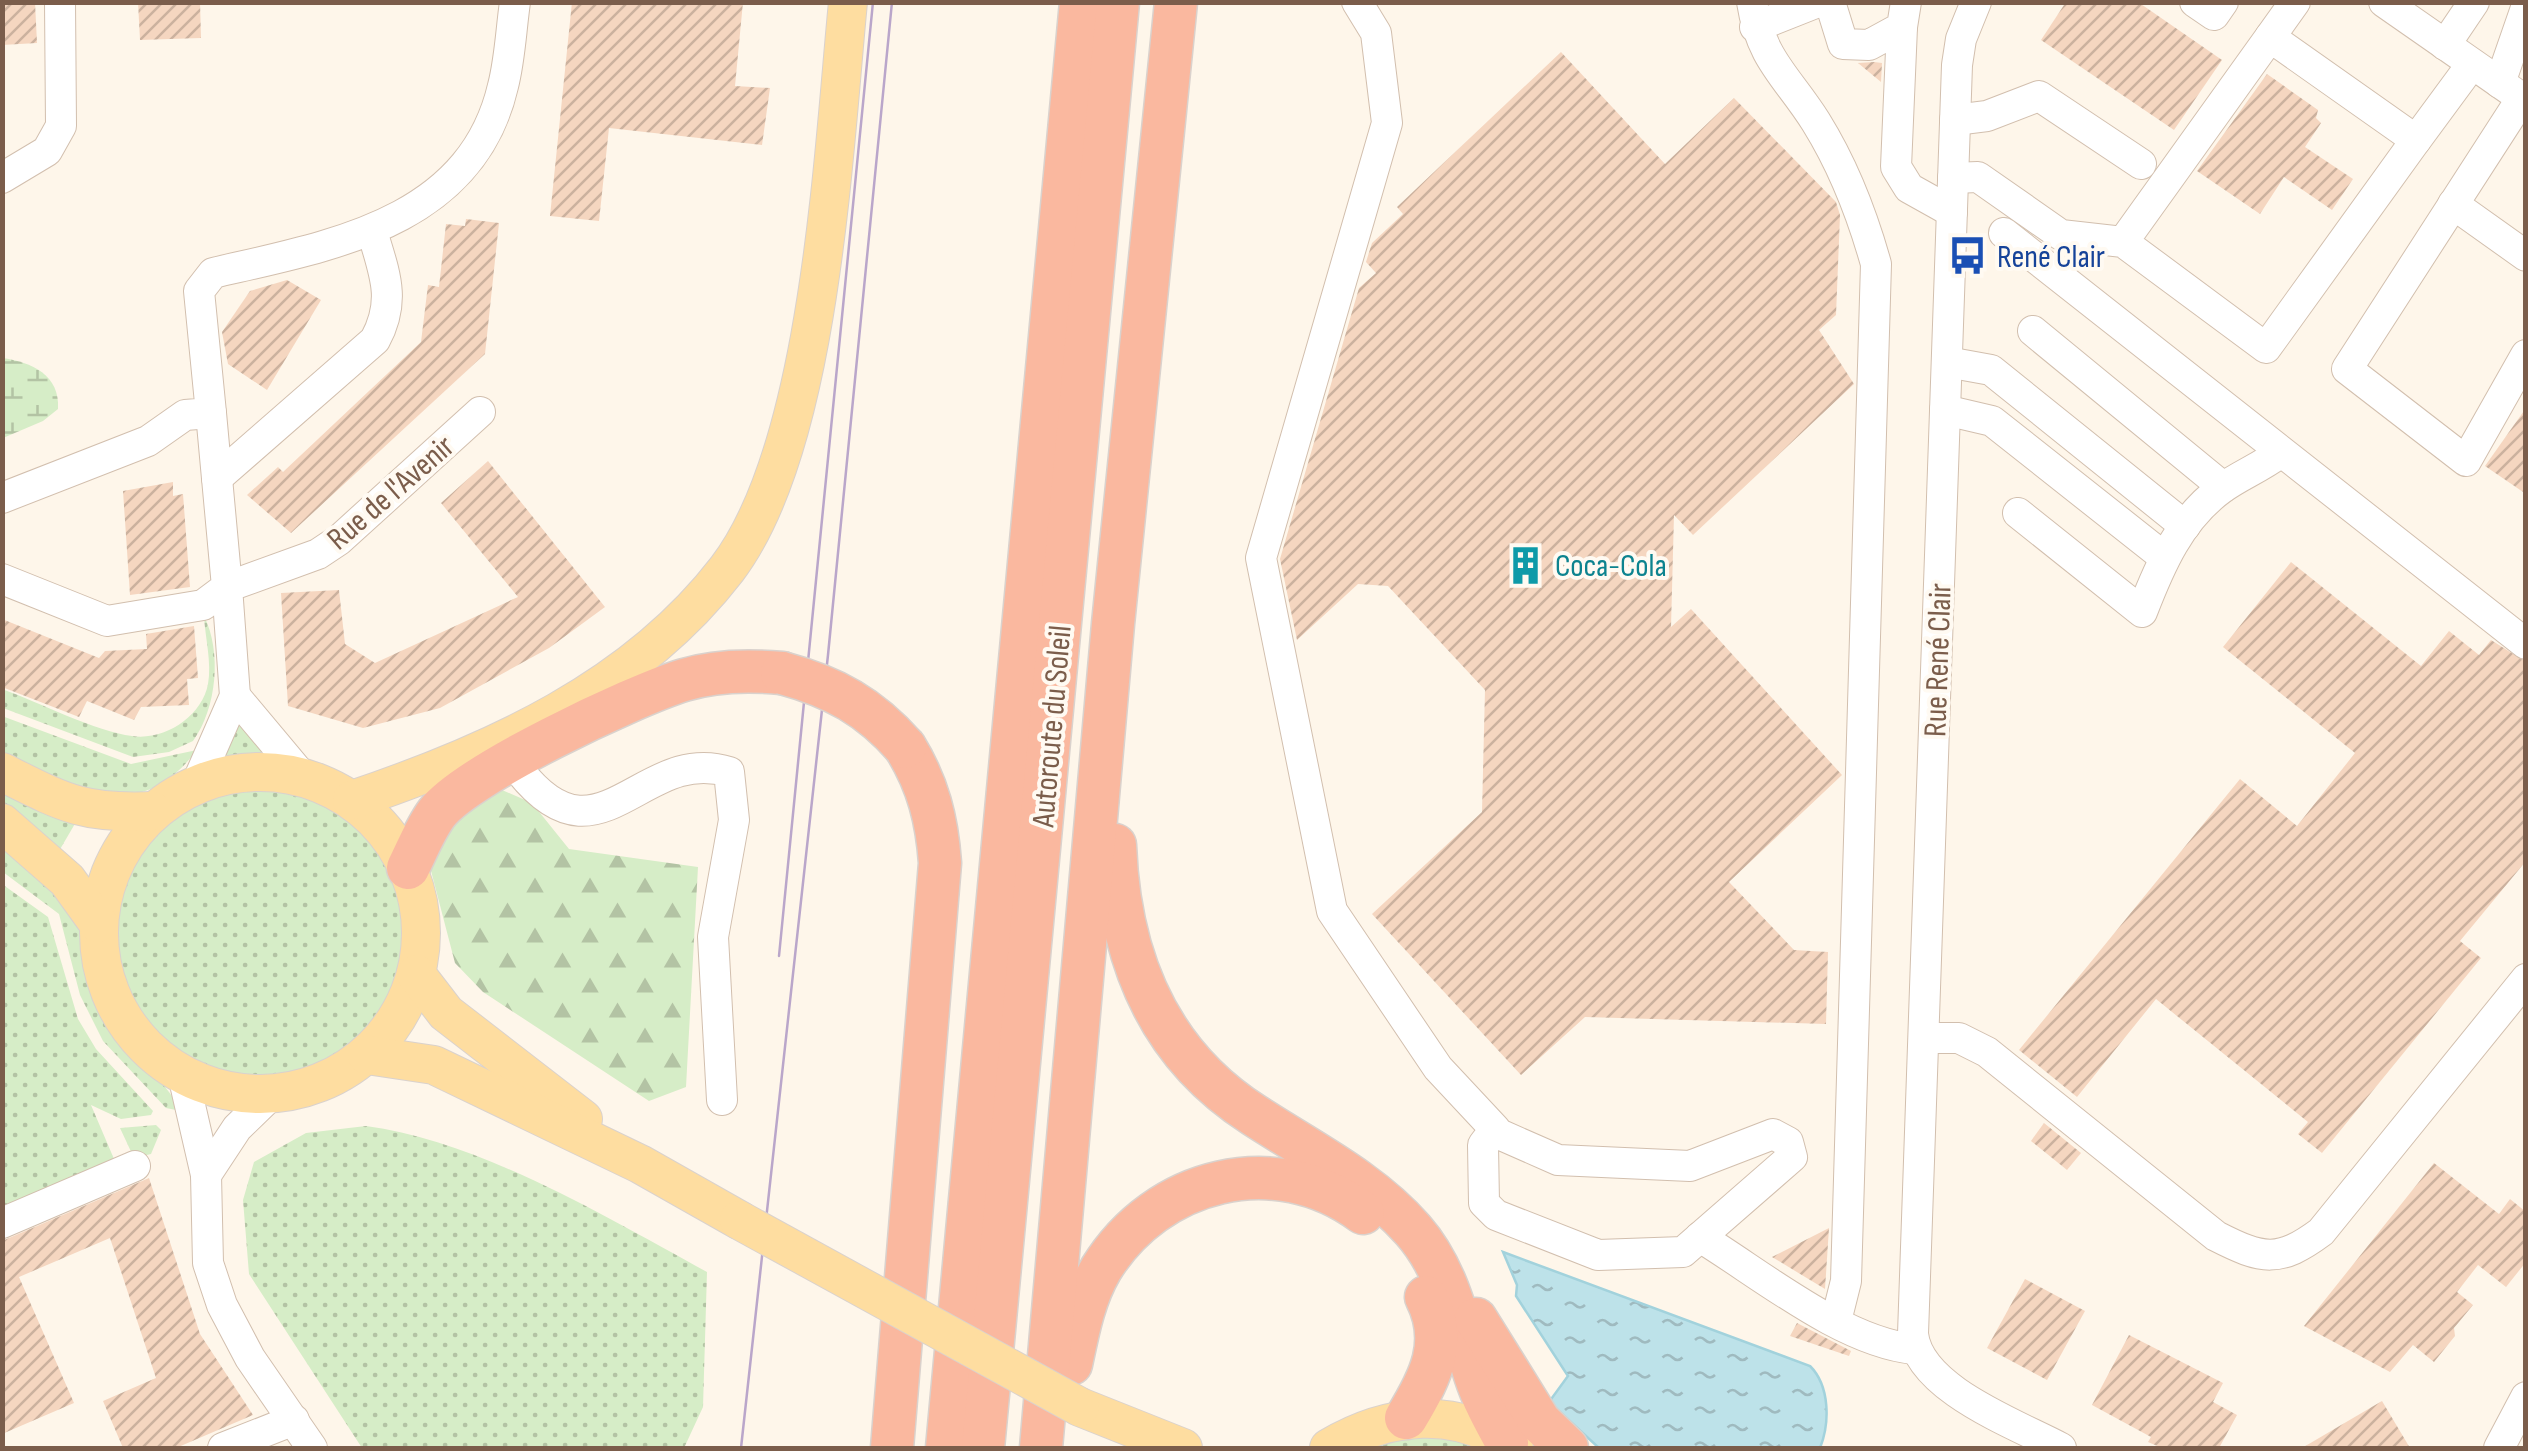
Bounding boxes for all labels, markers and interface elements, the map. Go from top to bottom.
bus stop icon: René Clair [1946,235,1988,277]
place label: René Clair [1997,238,2105,277]
street label: Rue de l'Avenir [320,427,462,559]
building icon: Coca-Cola [1504,544,1546,586]
place label: Coca-Cola [1555,547,1667,586]
street label: Rue René Clair [1916,582,1961,738]
street label: Autoroute du Soleil [1024,624,1081,830]

